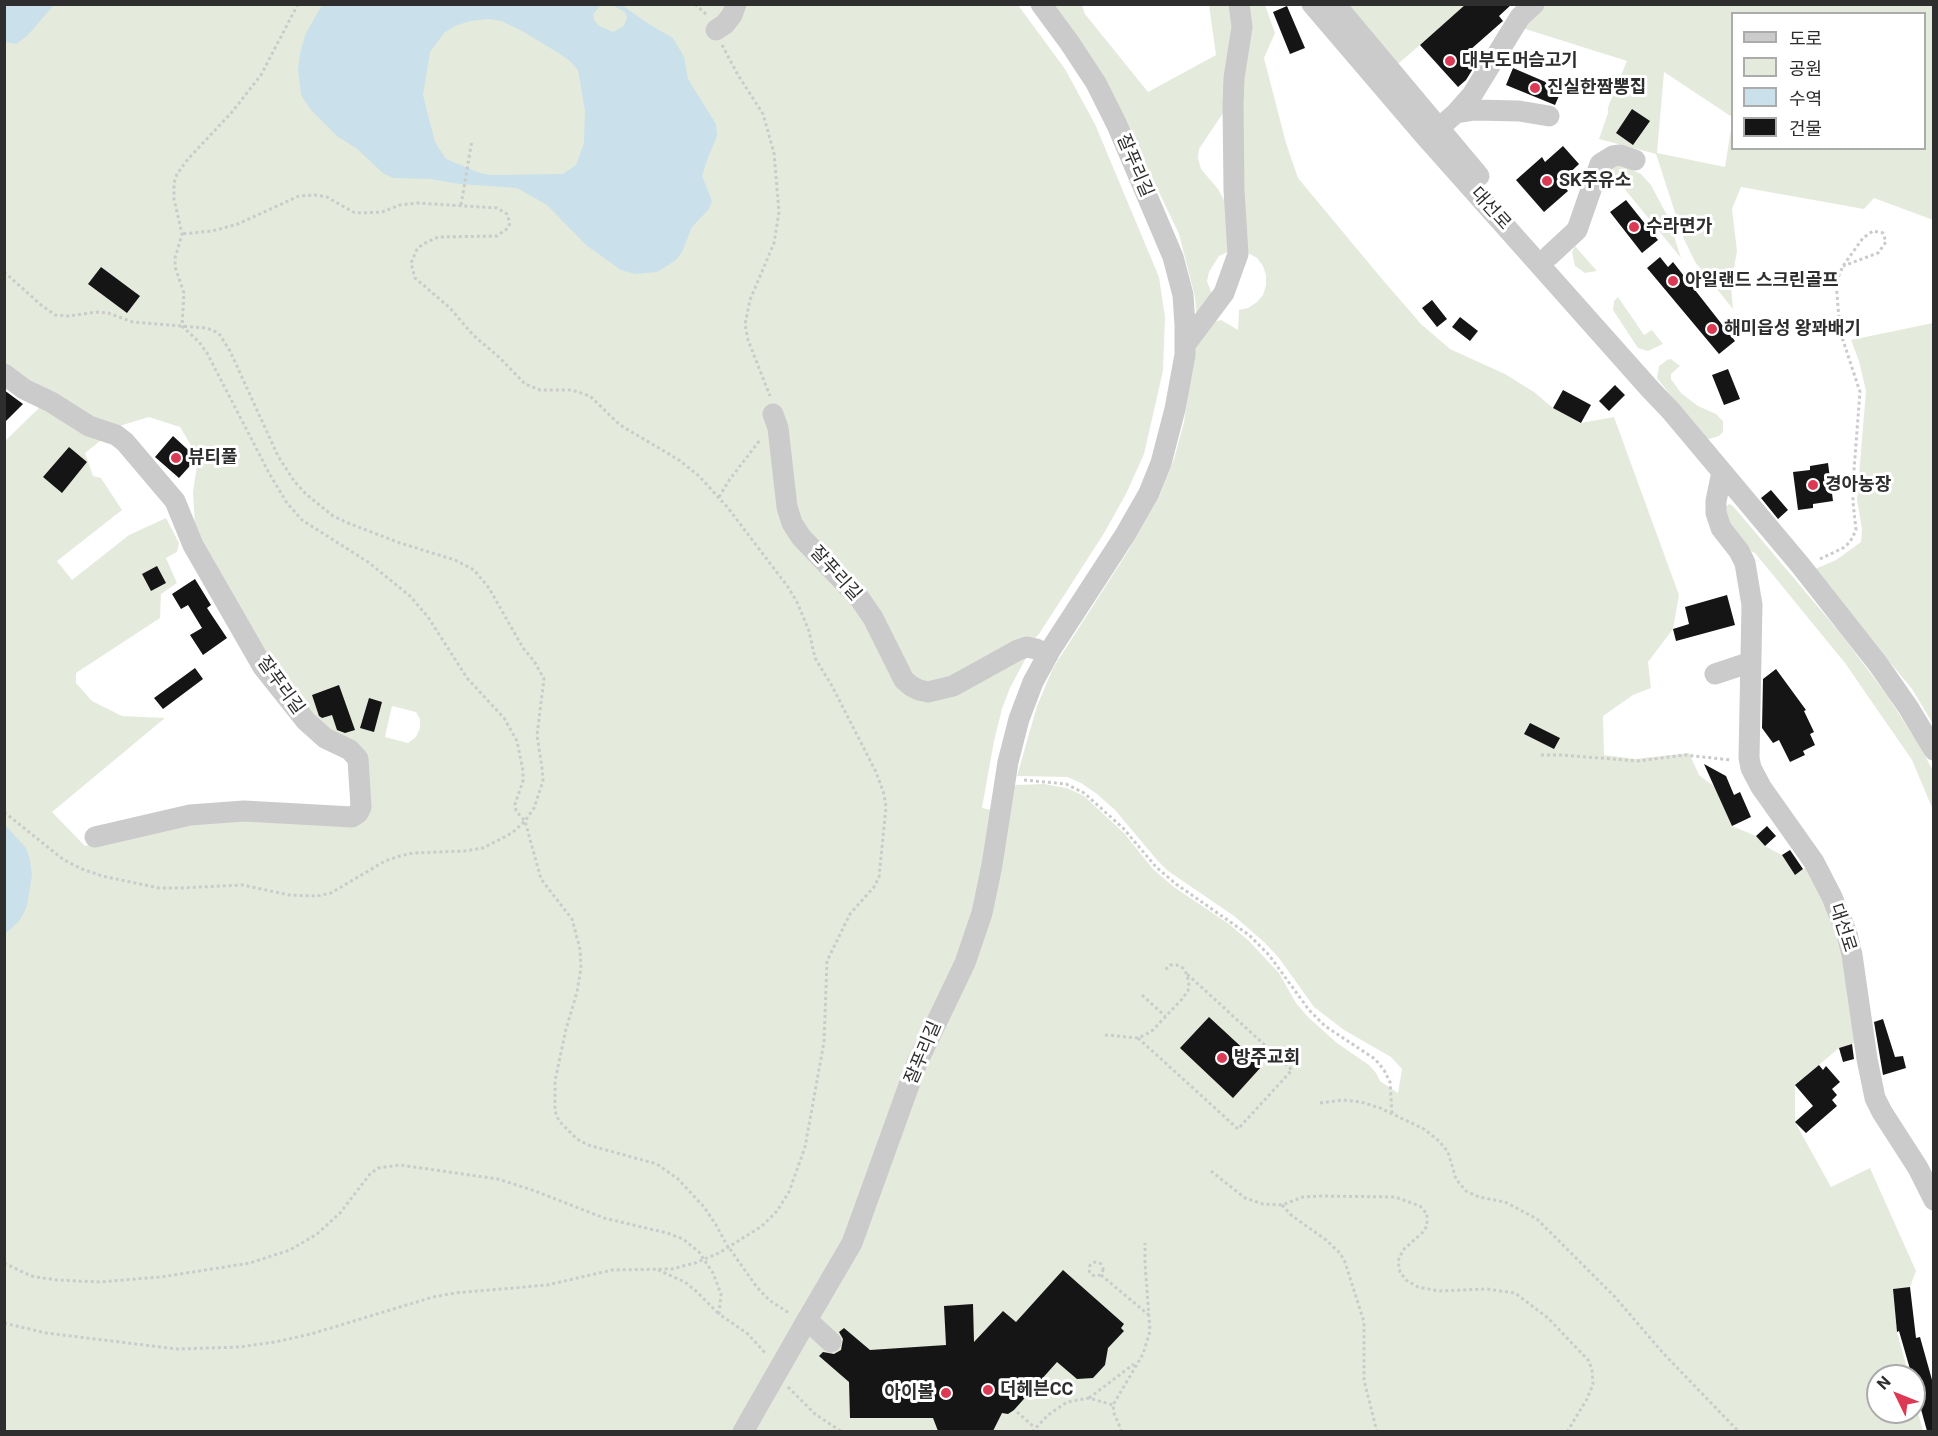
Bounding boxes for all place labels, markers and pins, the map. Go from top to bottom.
place label: 대부도머슴고기 [1462,50,1578,72]
marker: 대부도머슴고기 [1443,54,1457,68]
place label: 진실한짬뽕집 [1547,77,1646,99]
marker: 진실한짬뽕집 [1528,81,1542,95]
place label: SK주유소 [1559,170,1631,192]
marker: SK주유소 [1540,174,1554,188]
place label: 수라면가 [1646,216,1712,238]
marker: 수라면가 [1627,220,1641,234]
place label: 아일랜드 스크린골프 [1685,270,1839,292]
marker: 아일랜드 스크린골프 [1666,274,1680,288]
place label: 해미읍성 왕꽈배기 [1724,318,1861,340]
marker: 해미읍성 왕꽈배기 [1705,322,1719,336]
place label: 뷰티풀 [188,447,238,469]
marker: 뷰티풀 [169,451,183,465]
place label: 경아농장 [1825,474,1891,496]
marker: 경아농장 [1806,478,1820,492]
place label: 방주교회 [1234,1047,1300,1069]
marker: 방주교회 [1215,1051,1229,1065]
place label: 더헤븐CC [1000,1379,1073,1401]
place label: 아이볼 [884,1382,934,1404]
marker: 더헤븐CC [981,1383,995,1397]
marker: 아이볼 [939,1386,953,1400]

